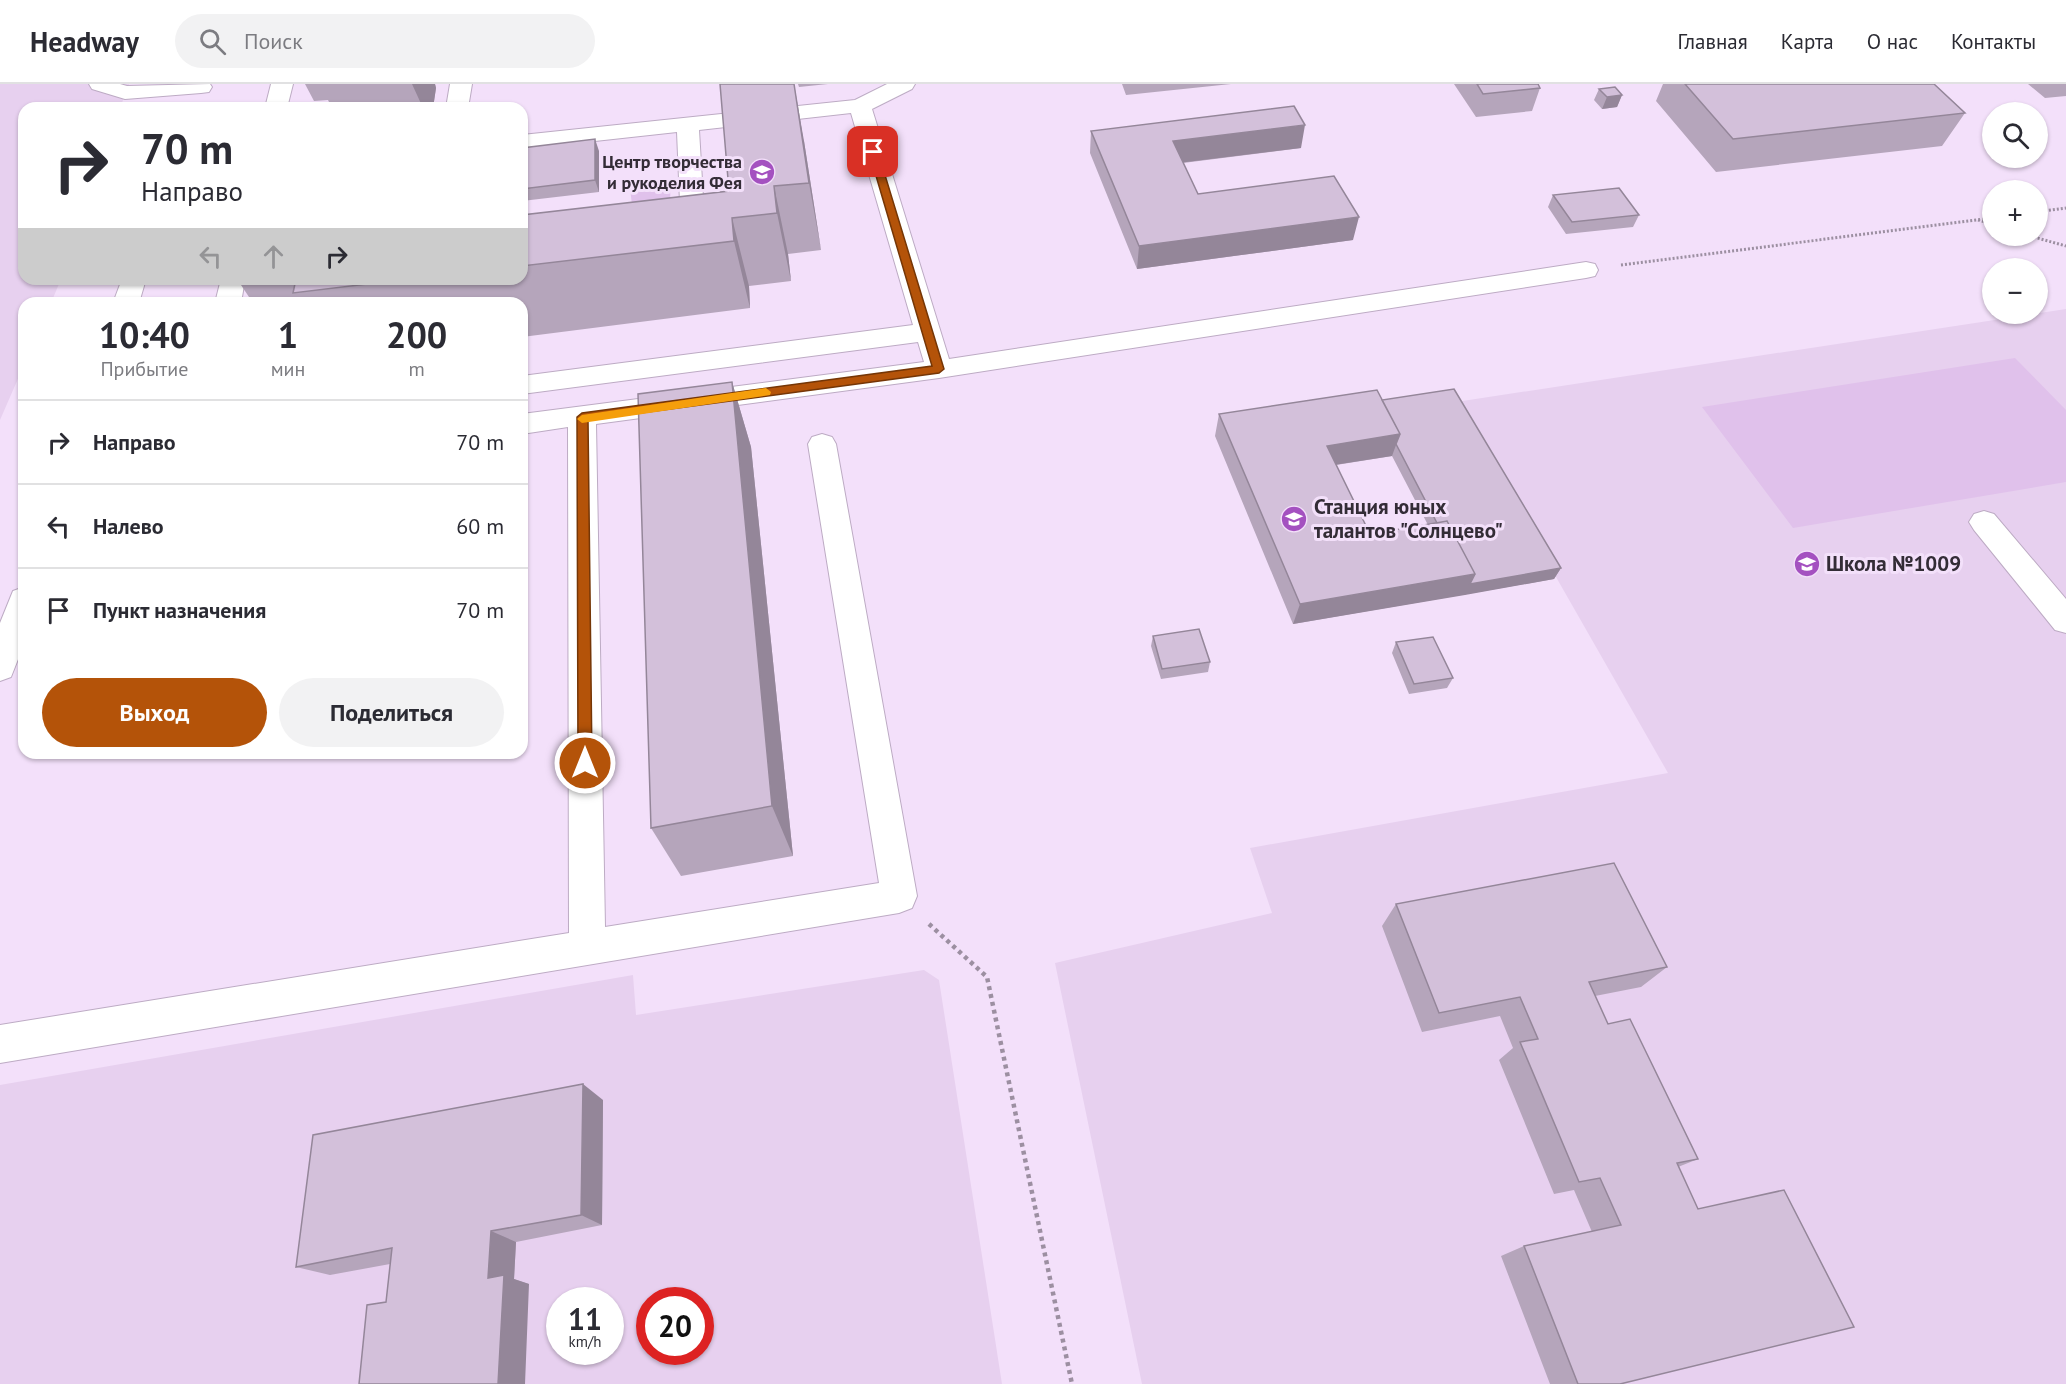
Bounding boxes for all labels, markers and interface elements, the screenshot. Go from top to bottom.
search box [175,14,595,68]
text: Headway [30,23,139,60]
icon: search [196,25,229,58]
text: Поиск [244,27,303,55]
text: Главная [1677,28,1748,55]
text: Карта [1781,28,1834,55]
text: О нас [1867,28,1918,55]
text: Контакты [1951,28,2036,55]
map controls [1982,102,2048,324]
button: search [1982,102,2048,168]
text: 70 m [141,121,233,176]
icon: right [42,126,120,204]
pin [847,126,898,177]
icon: arrive [856,135,889,168]
place label: Центр творчества и рукоделия Фея [602,150,742,194]
school or university icon: Центр творчества и рукоделия Фея [747,157,777,187]
text: Направо [141,174,243,208]
button: + [1982,180,2048,246]
icon: left [194,240,227,273]
icon: ahead [257,240,290,273]
icon: right [320,240,353,273]
button: − [1982,258,2048,324]
text: 10:40 [99,311,190,358]
text: 1 [278,311,298,358]
text: 200 [386,311,447,358]
text: Прибытие [100,356,188,382]
text: мин [271,356,305,382]
text: m [409,356,425,382]
icon: right [42,426,75,459]
text: Направо [93,428,176,456]
text: 70 m [456,428,504,456]
place label: Станция юных талантов "Солнцево" [1314,493,1503,544]
school or university icon: Станция юных талантов "Солнцево" [1279,504,1309,534]
icon: left [42,510,75,543]
text: Налево [93,512,164,540]
text: 60 m [456,512,504,540]
school or university icon: Школа №1009 [1792,549,1822,579]
place label: Школа №1009 [1826,550,1961,577]
icon: arrive [42,594,75,627]
text: Пункт назначения [93,596,266,624]
text: 70 m [456,596,504,624]
button: Выход [42,678,267,747]
button: Поделиться [279,678,504,747]
position arrow [553,731,617,795]
speed limit sign: 20 [636,1287,714,1365]
text: 11 [568,1299,602,1338]
text: km/h [569,1332,601,1351]

